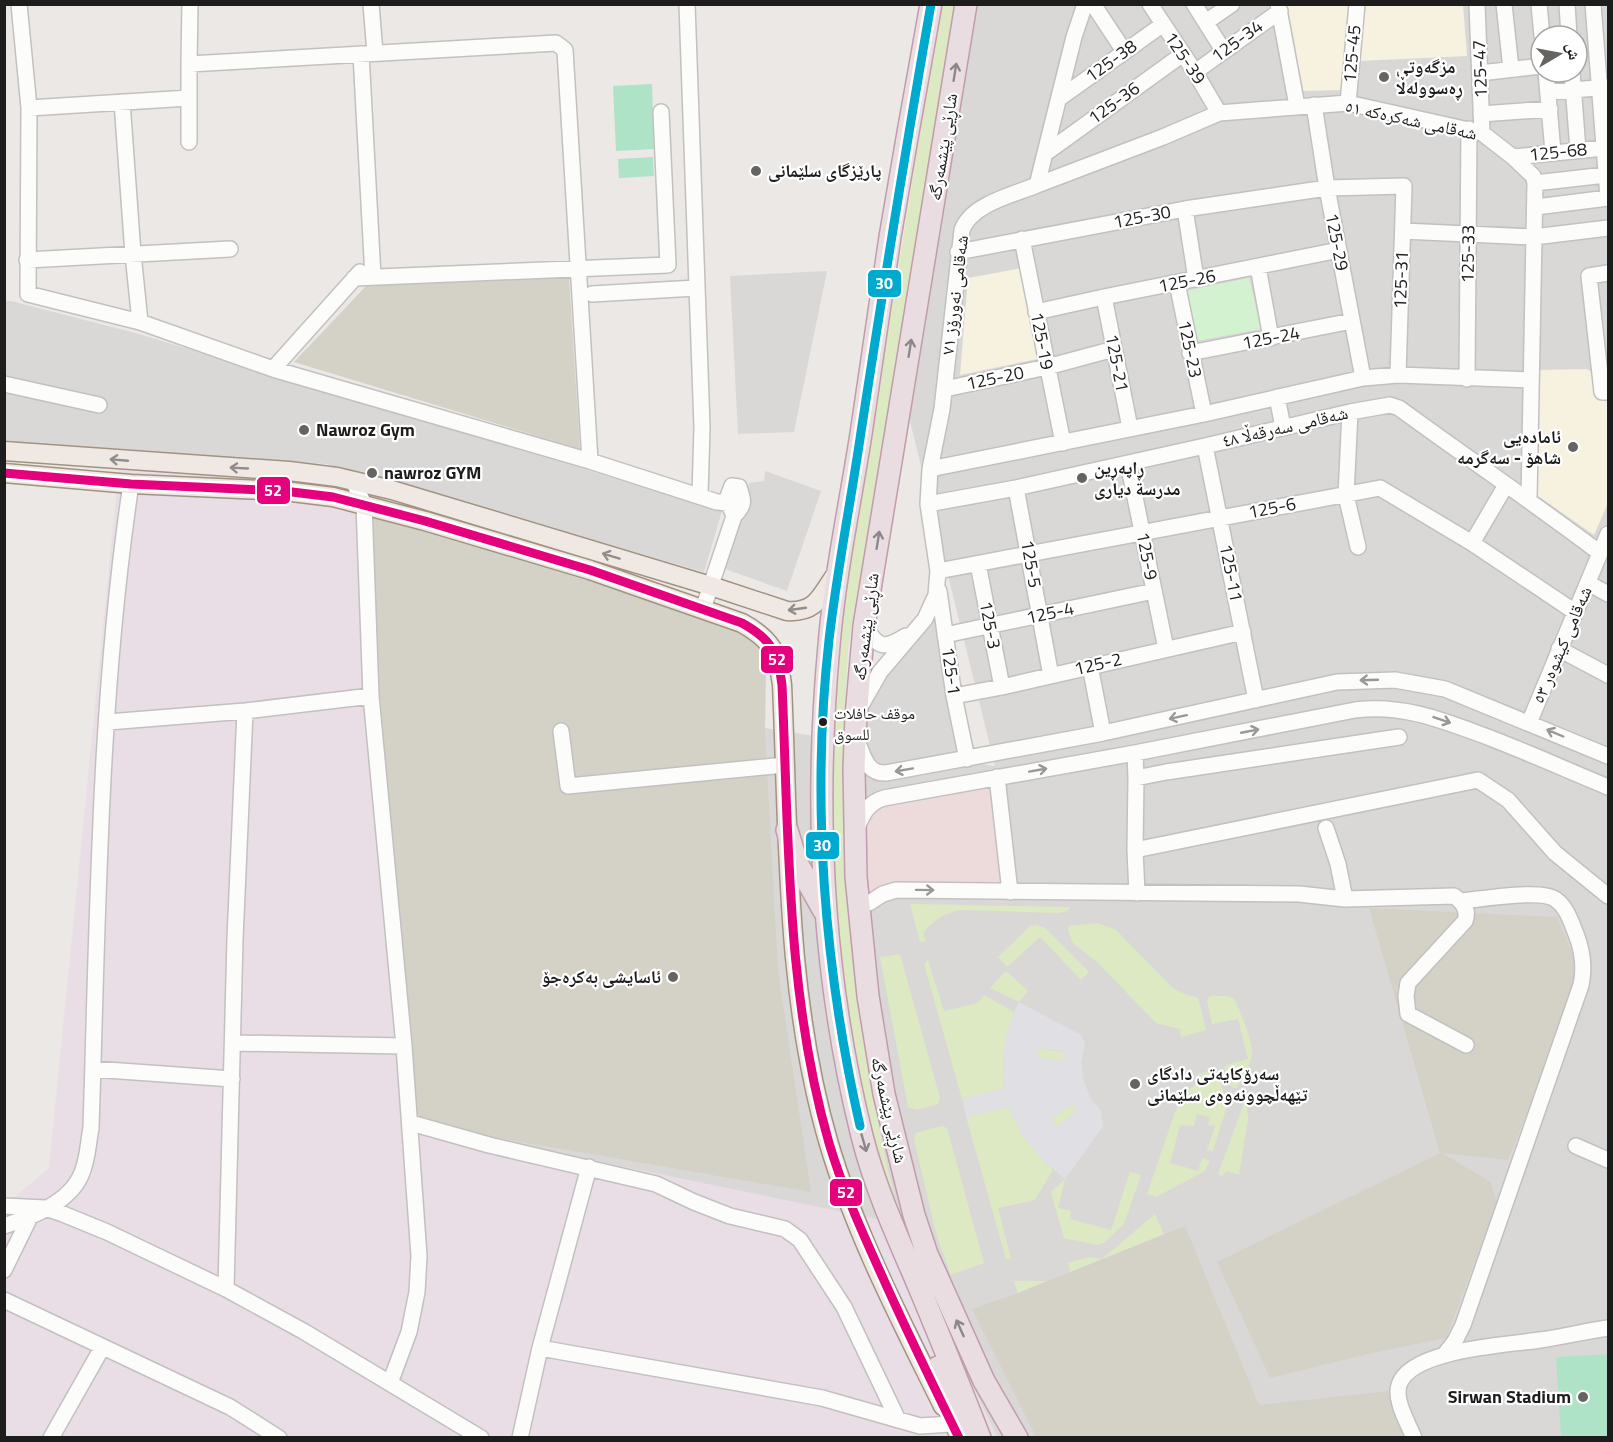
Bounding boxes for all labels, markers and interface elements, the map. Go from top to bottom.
street label: 125-34 [1205,13,1268,69]
street label: 125-45 [1336,24,1367,84]
north arrow [1529,24,1589,84]
street label: 125-39 [1158,26,1213,89]
street label: 125-38 [1079,33,1142,89]
street label: 125-47 [1465,39,1494,99]
text: ش [1560,41,1587,62]
place label: مزگەوتی ڕەسوولەڵا [1396,53,1463,101]
one-way arrow [949,63,960,83]
marker: مزگەوتی ڕەسوولەڵا [1377,70,1391,84]
street label: 125-36 [1082,75,1145,131]
street label: شاڕێی پێشمەرگە [921,91,965,203]
street label: شەقامی شەکرەکە ٥١ [1343,92,1480,147]
street label: 125-68 [1528,135,1588,168]
place label: پارێزگای سلێمانی [768,157,881,184]
marker: پارێزگای سلێمانی [749,164,763,178]
street label: 125-30 [1111,198,1173,235]
street label: 125-29 [1319,211,1356,273]
street label: 125-33 [1453,225,1482,283]
street label: شەقامی نەورۆز ٧١ [934,233,975,356]
street label: 125-31 [1386,250,1415,310]
street label: 125-26 [1156,262,1218,299]
line badge: 30 [867,269,902,298]
text: 30 [875,271,893,295]
street label: 125-19 [1024,310,1061,372]
street label: 125-23 [1171,318,1210,380]
street label: 125-24 [1240,319,1302,356]
street label: 125-21 [1099,332,1136,394]
one-way arrow [905,339,916,358]
street label: 125-20 [964,358,1026,397]
street label: شەقامی سەرقەڵا ٤٨ [1219,399,1351,454]
place label: Nawroz Gym [316,416,415,443]
marker: Nawroz Gym [297,423,311,437]
place label: ئامادەیی شاهۆ - سەگرمە [1457,423,1561,471]
marker: ئامادەیی شاهۆ - سەگرمە [1566,440,1580,454]
one-way arrow [109,454,129,465]
place label: ڕاپەڕین مدرسة ديارى [1094,454,1180,502]
place label: nawroz GYM [384,459,482,486]
one-way arrow [229,463,249,474]
marker: nawroz GYM [365,466,379,480]
marker: ڕاپەڕین مدرسة ديارى [1075,471,1089,485]
line badge: 52 [256,476,291,505]
text: 52 [264,478,282,502]
street label: 125-6 [1246,490,1298,525]
street label: 125-9 [1130,530,1165,582]
one-way arrow [873,531,884,551]
street label: 125-5 [1014,538,1049,590]
street label: 125-11 [1213,542,1250,604]
one-way arrow [602,550,621,561]
street label: شاڕێی پێشمەرگە [845,571,886,683]
street label: شەقامی کیشوەر ٥٣ [1525,582,1598,708]
street label: 125-4 [1024,594,1076,631]
street label: 125-3 [973,599,1008,651]
one-way arrow [788,604,808,615]
line badge: 52 [760,645,794,674]
street label: 125-1 [935,645,968,697]
street label: 125-2 [1071,645,1124,682]
text: 52 [768,647,786,671]
one-way arrow [1360,674,1380,685]
place label: موقف حافلات للسوق [834,701,915,746]
one-way arrow [1169,711,1188,723]
marker: موقف حافلات للسوق [817,716,829,728]
one-way arrow [1432,716,1450,727]
one-way arrow [1240,725,1260,736]
one-way arrow [1546,727,1564,738]
one-way arrow [1027,764,1047,775]
one-way arrow [895,765,914,776]
line badge: 30 [805,831,840,860]
text: 30 [813,833,831,857]
one-way arrow [914,885,934,896]
place label: ئاسایشی بەکرەجۆ [541,963,661,990]
marker: ئاسایشی بەکرەجۆ [666,970,680,984]
street label: شاڕێی پێشمەرگە [863,1054,915,1166]
place label: سەرۆکایەتی دادگای تێهەڵچوونەوەی سلێمانی [1147,1060,1308,1108]
marker: سەرۆکایەتی دادگای تێهەڵچوونەوەی سلێمانی [1128,1077,1142,1091]
one-way arrow [859,1133,870,1152]
line badge: 52 [829,1178,863,1207]
text: 52 [837,1180,855,1204]
one-way arrow [954,1319,965,1337]
place label: Sirwan Stadium [1448,1383,1571,1410]
marker: Sirwan Stadium [1576,1390,1590,1404]

